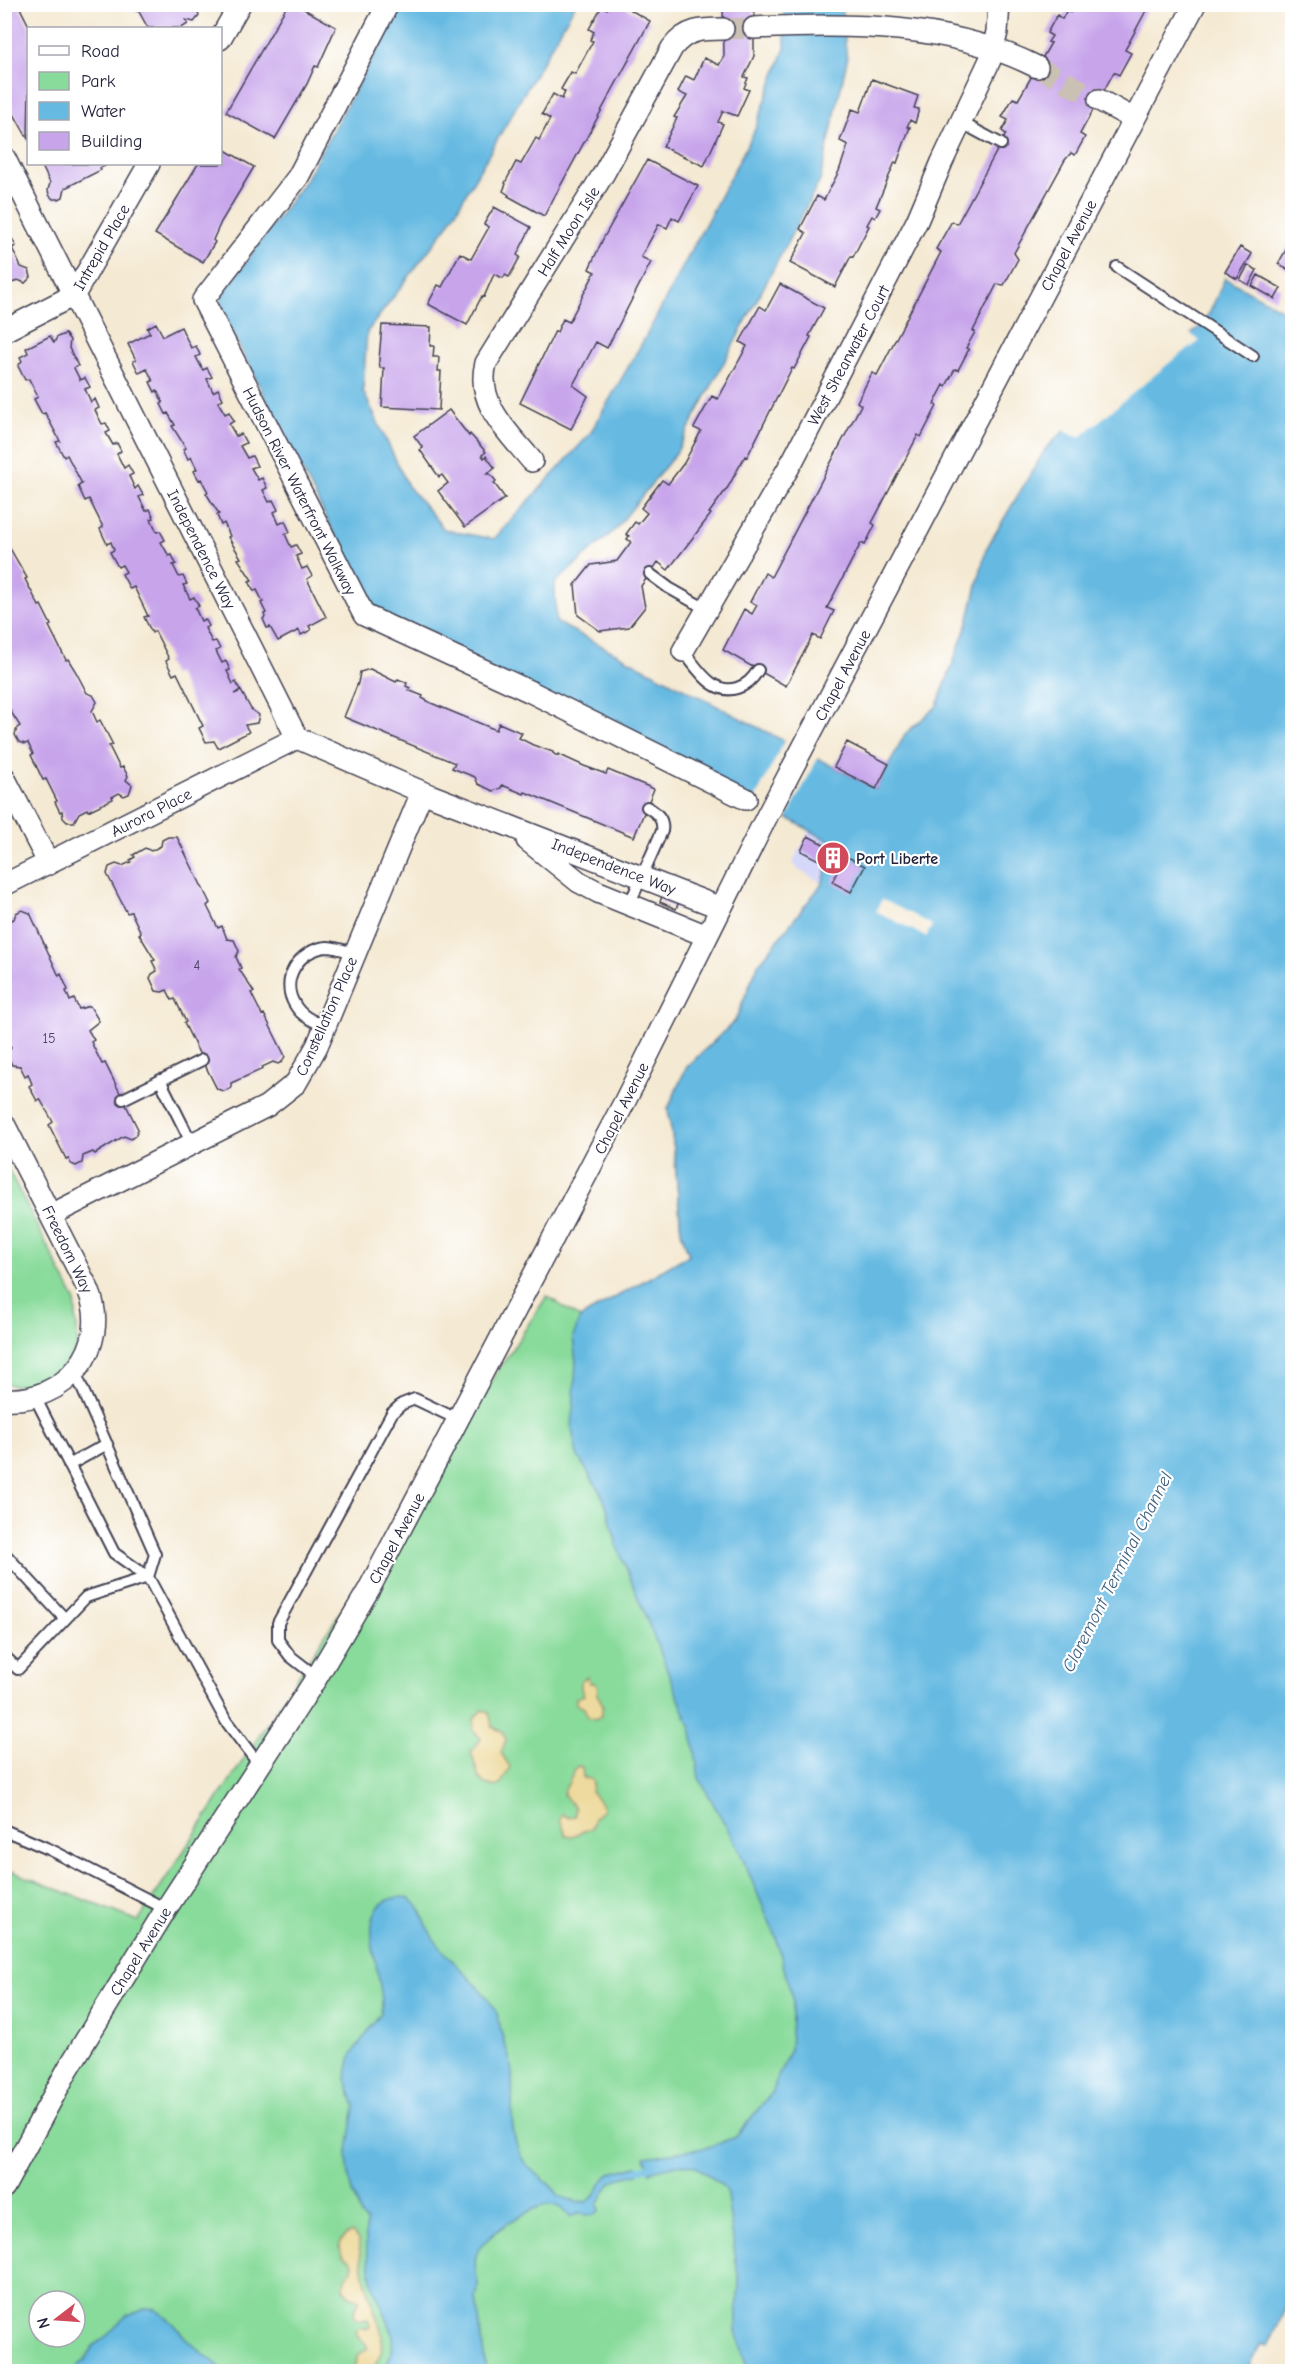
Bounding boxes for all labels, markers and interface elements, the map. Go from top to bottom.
legend [27,27,222,165]
text: Road [81,41,120,62]
text: Park [81,71,116,92]
text: Water [81,101,126,122]
text: Building [81,131,143,152]
street label: Half Moon Isle [534,183,604,280]
street label: Chapel Avenue [1037,197,1100,294]
street label: Intrepid Place [70,201,134,294]
street label: West Shearwater Court [804,282,894,429]
street label: Hudson River Waterfront Walkway [239,384,360,599]
street label: Independence Way [163,487,239,613]
street label: Chapel Avenue [811,627,874,724]
street label: Aurora Place [108,785,195,841]
street label: Independence Way [549,835,679,899]
building icon: Port Liberte [815,840,851,876]
place label: Port Liberte [856,850,938,868]
street label: Constellation Place [293,954,361,1079]
house number: 4 [194,957,201,974]
house number: 15 [42,1030,56,1047]
street label: Chapel Avenue [591,1059,653,1157]
street label: Freedom Way [38,1203,96,1297]
water label: Claremont Terminal Channel [1058,1468,1177,1675]
street label: Chapel Avenue [365,1490,428,1587]
street label: Chapel Avenue [107,1904,175,1999]
north arrow [27,2289,87,2349]
text: N [33,2315,54,2331]

